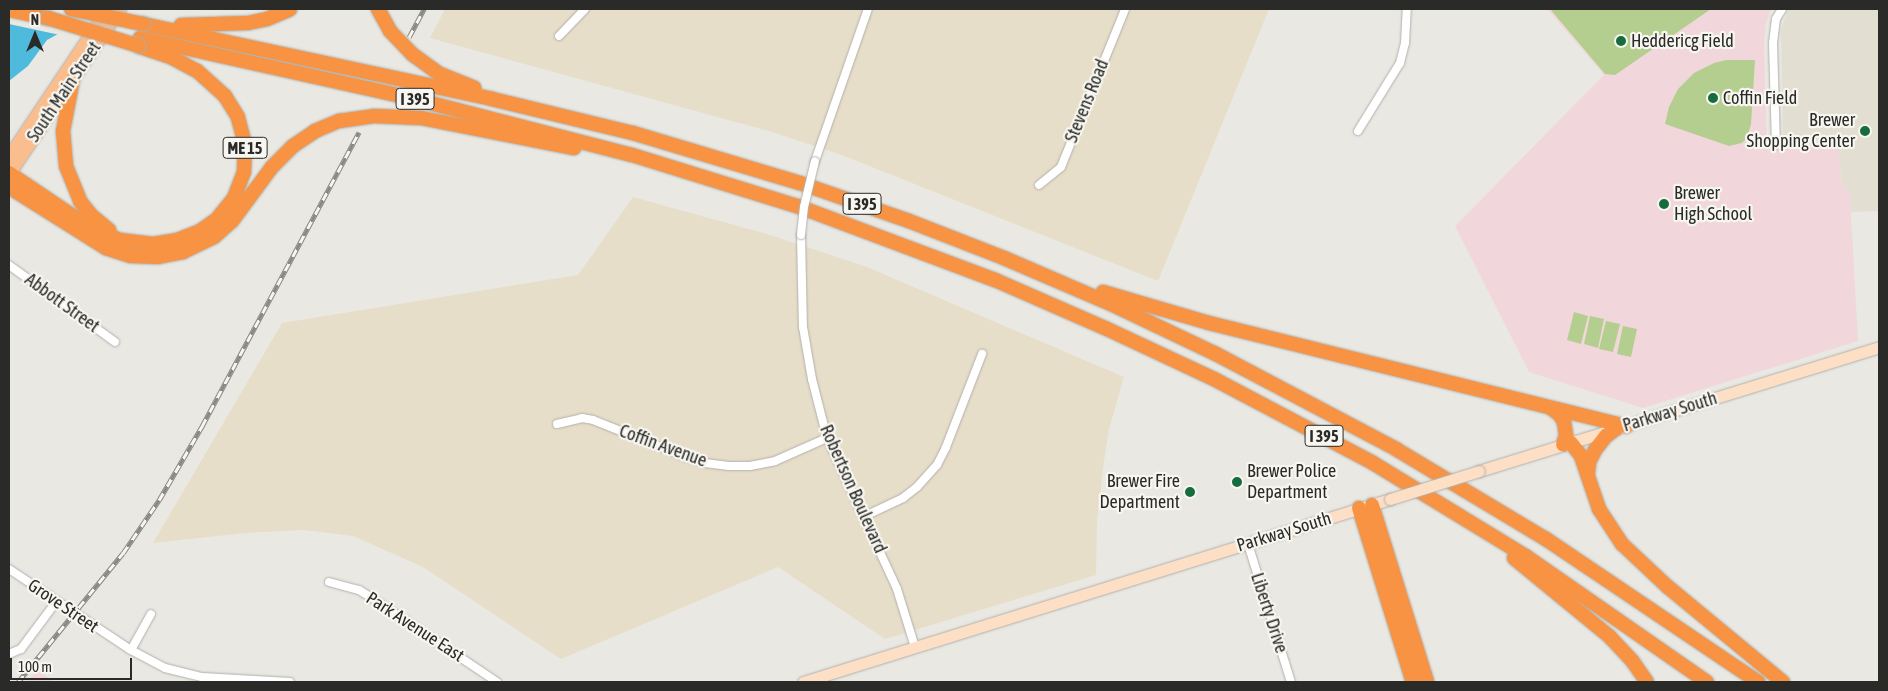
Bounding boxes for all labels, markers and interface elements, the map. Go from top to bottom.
north arrow [10,10,60,60]
text: N [31,12,39,28]
place label: Heddericg Field [1631,30,1734,52]
marker: Heddericg Field [1615,35,1627,47]
street label: South Main Street [23,38,105,146]
street label: Stevens Road [1061,56,1113,146]
road number: I 395 [395,86,435,112]
place label: Coffin Field [1723,87,1797,109]
marker: Coffin Field [1707,92,1719,104]
place label: Brewer Shopping Center [1747,110,1855,152]
marker: Brewer Shopping Center [1859,125,1871,137]
road number: ME 15 [222,134,268,162]
place label: Brewer High School [1674,183,1752,225]
road number: I 395 [842,190,882,218]
marker: Brewer High School [1658,198,1670,210]
street label: Abbott Street [21,269,103,337]
street label: Parkway South [1620,387,1720,437]
street label: Coffin Avenue [616,420,710,472]
street label: Robertson Boulevard [815,421,891,557]
road number: I 395 [1304,422,1344,450]
place label: Brewer Police Department [1247,461,1336,504]
place label: Brewer Fire Department [1099,471,1180,514]
marker: Brewer Police Department [1231,476,1243,488]
marker: Brewer Fire Department [1184,486,1196,498]
street label: Parkway South [1234,507,1334,557]
street label: Liberty Drive [1246,570,1292,656]
street label: Grove Street [24,575,102,637]
street label: Park Avenue East [362,587,468,667]
scale bar [12,648,135,680]
text: 100 m [18,658,52,675]

